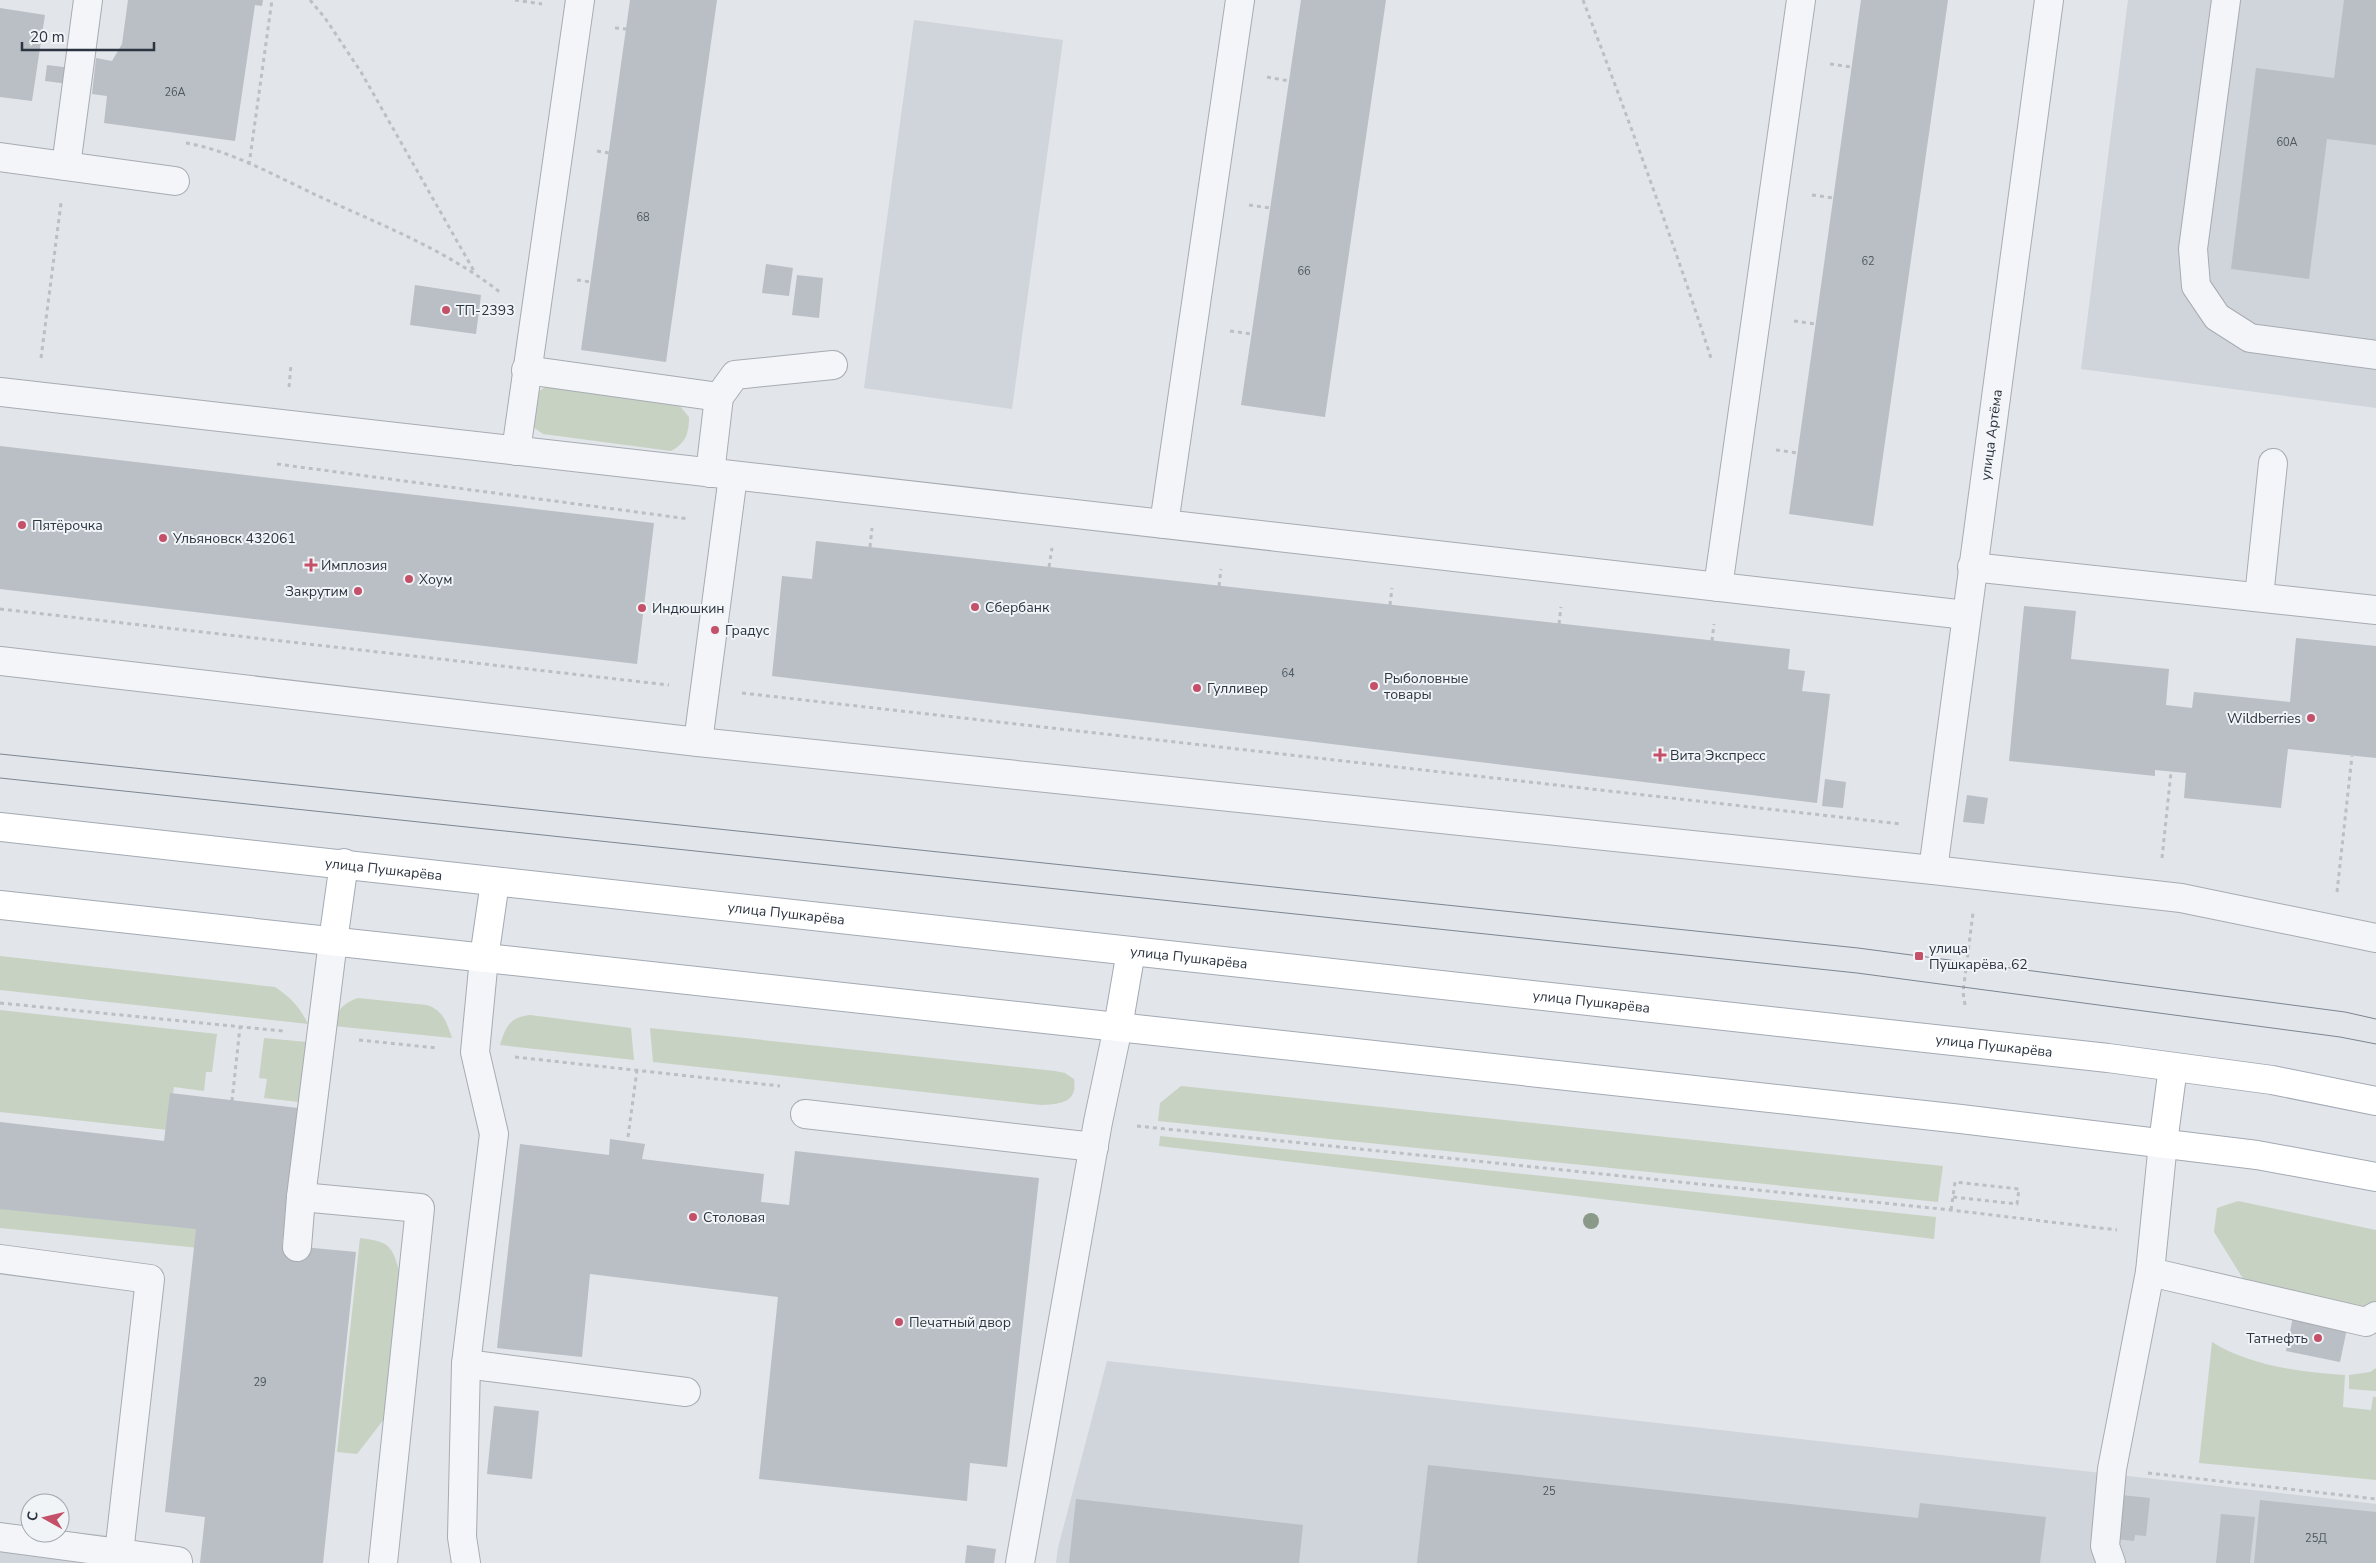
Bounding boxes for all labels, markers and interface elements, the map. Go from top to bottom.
scale bar [22,20,155,52]
text: 20 m [30,27,65,47]
house number: 26А [164,85,186,100]
house number: 60А [2276,135,2298,150]
house number: 68 [636,210,650,225]
house number: 62 [1861,254,1875,269]
house number: 66 [1297,264,1311,279]
place label: ТП-2393 [456,301,515,320]
marker: ТП-2393 [440,304,452,316]
street label: улица Артёма [1976,388,2007,482]
place label: Пятёрочка [32,516,103,535]
marker: Пятёрочка [16,519,28,531]
place label: Ульяновск 432061 [172,529,296,548]
marker: Ульяновск 432061 [157,532,169,544]
place label: Имплозия [321,556,387,575]
marker: Имплозия [305,559,317,571]
place label: Хоум [419,570,452,589]
marker: Хоум [403,573,415,585]
place label: Закрутим [285,582,348,601]
marker: Закрутим [352,585,364,597]
place label: Сбербанк [985,598,1050,617]
place label: Индюшкин [652,599,725,618]
marker: Сбербанк [969,601,981,613]
marker: Индюшкин [636,602,648,614]
place label: Градус [725,621,770,640]
marker: Градус [709,624,721,636]
house number: 64 [1281,666,1295,681]
place label: Рыболовные товары [1384,669,1468,704]
place label: Гулливер [1207,679,1268,698]
marker: Рыболовные товары [1368,680,1380,692]
marker: Гулливер [1191,682,1203,694]
place label: Wildberries [2227,709,2301,728]
marker: Wildberries [2305,712,2317,724]
place label: Вита Экспресс [1670,746,1766,765]
marker: Вита Экспресс [1654,749,1666,761]
street label: улица Пушкарёва [324,853,443,885]
street label: улица Пушкарёва [727,897,846,929]
place label: улица Пушкарёва, 62 [1929,939,2028,974]
street label: улица Пушкарёва [1129,941,1248,973]
marker: улица Пушкарёва, 62 [1913,950,1925,962]
street label: улица Пушкарёва [1532,986,1651,1017]
street label: улица Пушкарёва [1934,1030,2054,1061]
place label: Столовая [703,1208,765,1227]
marker: Столовая [687,1211,699,1223]
place label: Печатный двор [909,1313,1011,1332]
marker: Печатный двор [893,1316,905,1328]
place label: Татнефть [2246,1329,2308,1348]
marker: Татнефть [2312,1332,2324,1344]
house number: 29 [253,1375,267,1390]
house number: 25 [1542,1484,1556,1499]
north arrow [20,1493,70,1543]
text: С [23,1510,43,1522]
house number: 25Д [2305,1531,2327,1546]

